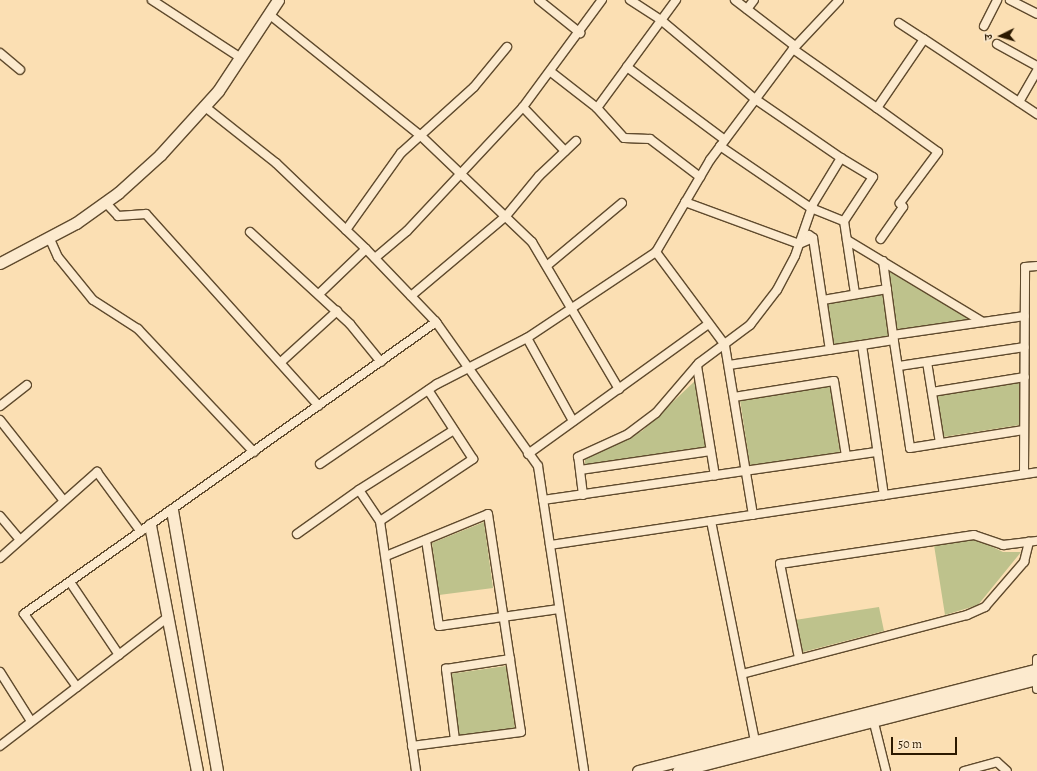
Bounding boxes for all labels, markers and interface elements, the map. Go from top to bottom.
north arrow [981,16,1021,56]
text: उ [981,34,996,41]
scale bar [893,729,959,755]
text: 50 m [898,736,922,752]

